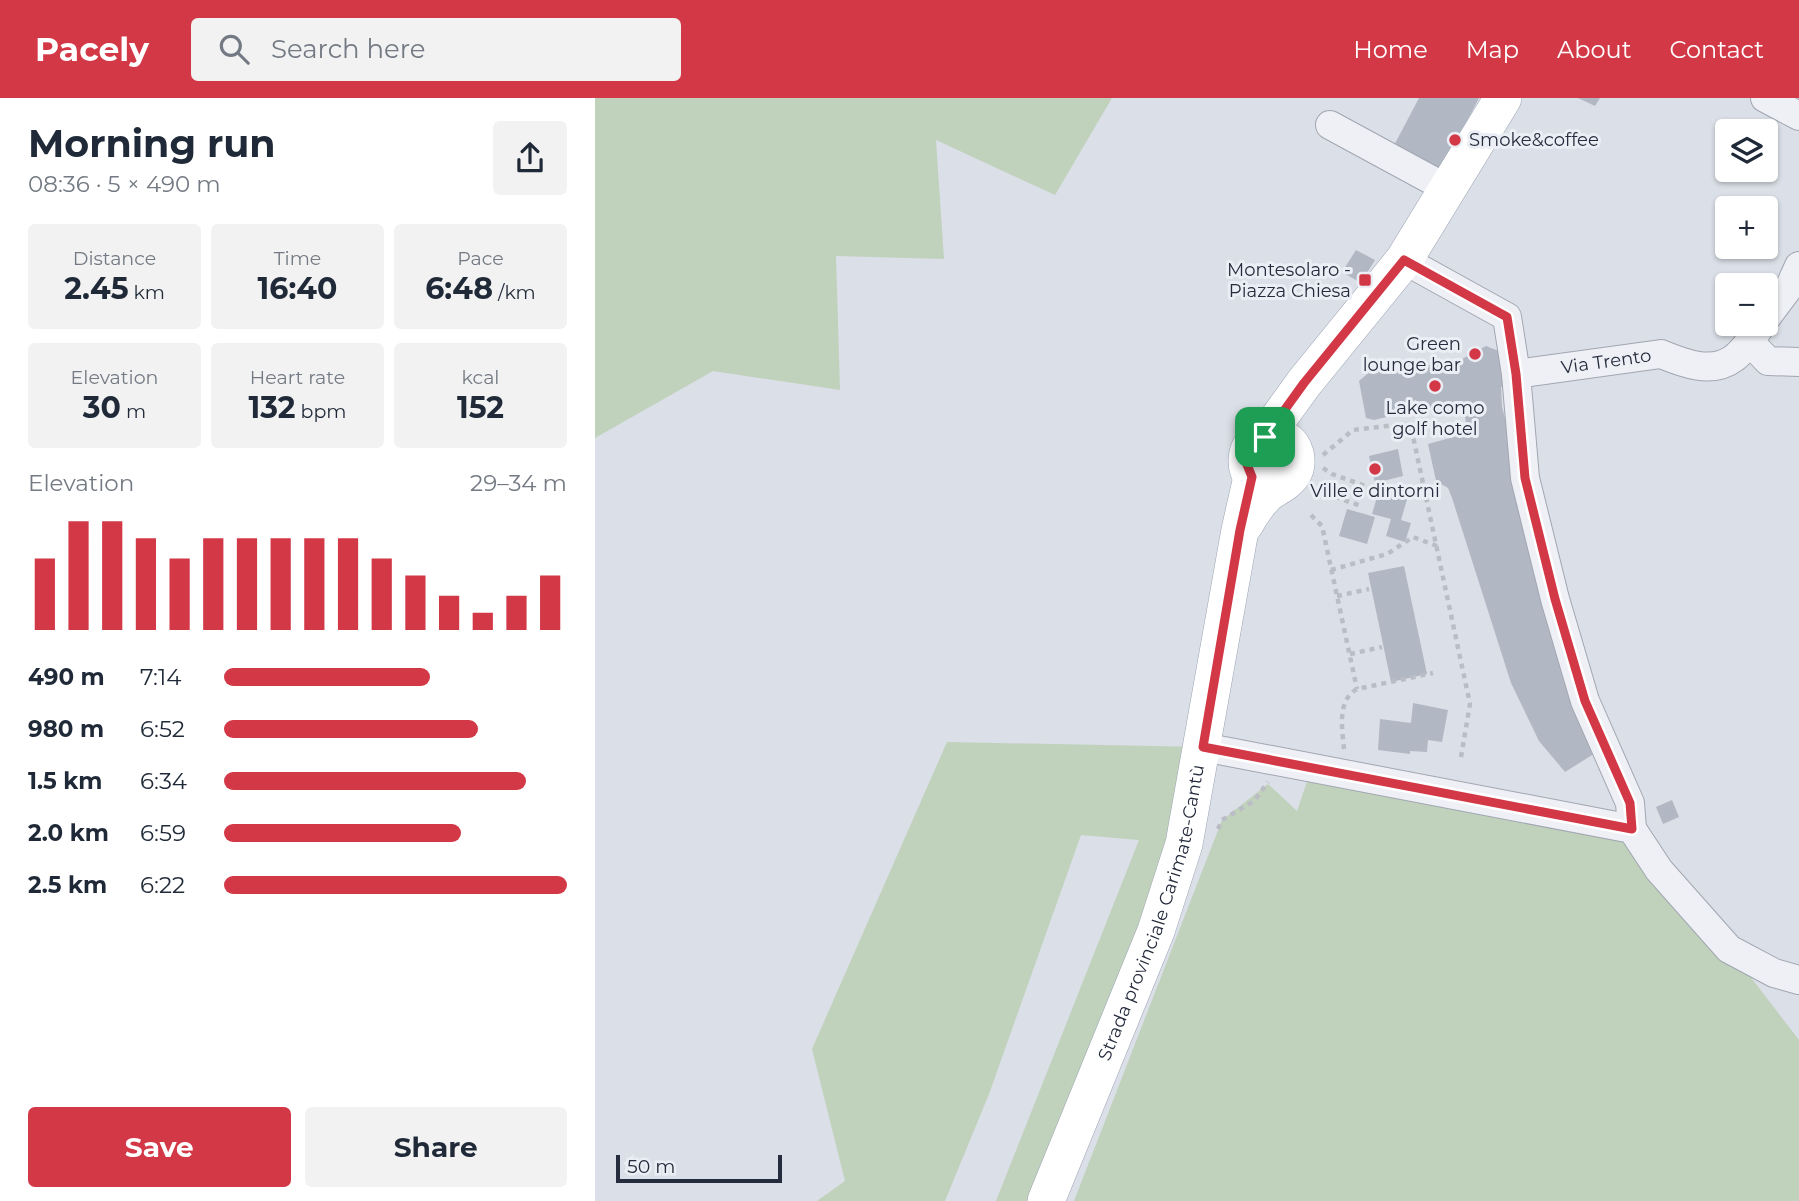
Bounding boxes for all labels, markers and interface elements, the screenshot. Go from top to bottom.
search box [191,18,681,81]
text: Pacely [35,29,149,69]
icon: search [215,30,253,68]
text: Search here [271,33,426,65]
text: Home [1353,35,1428,64]
text: Map [1466,35,1519,64]
text: About [1557,35,1631,64]
text: Contact [1669,35,1764,64]
map controls [1715,119,1778,336]
button: layers [1715,119,1778,182]
text: Morning run [28,120,276,167]
button: share [493,121,567,195]
place label: Smoke&coffee [1469,129,1599,151]
marker: Smoke&coffee [1447,132,1463,148]
text: 08:36 · 5 × 490 m [28,170,221,198]
button: + [1715,196,1778,259]
text: Distance [73,247,156,270]
text: Time [274,247,321,270]
text: Pace [457,247,504,270]
place label: Montesolaro - Piazza Chiesa [1227,259,1351,302]
text: 2.45 [64,270,129,307]
text: 16:40 [258,270,337,307]
text: 6:48 [425,270,493,307]
marker: Montesolaro - Piazza Chiesa [1357,272,1373,288]
button: − [1715,273,1778,336]
text: km [129,281,165,304]
text: /km [493,281,536,304]
place label: Green lounge bar [1363,333,1461,376]
street label: Via Trento [1560,344,1653,379]
marker: Green lounge bar [1467,346,1483,362]
text: Elevation [71,366,158,389]
text: Heart rate [250,366,345,389]
text: kcal [462,366,499,389]
marker: Lake como golf hotel [1427,378,1443,394]
text: 30 [83,389,121,426]
text: 132 [249,389,296,426]
text: 152 [457,389,504,426]
place label: Lake como golf hotel [1386,397,1484,440]
text: m [121,400,146,423]
text: bpm [296,400,346,423]
pin [1235,407,1295,467]
icon: arrive [1246,418,1284,456]
marker: Ville e dintorni [1367,461,1383,477]
text: Elevation [28,469,134,497]
text: 29–34 m [470,469,567,497]
place label: Ville e dintorni [1310,480,1440,502]
text: 490 m [28,663,105,691]
text: 7:14 [140,663,181,691]
text: 980 m [28,715,104,743]
text: 6:52 [140,715,185,743]
street label: Strada provinciale Carimate-Cantù [1093,763,1209,1064]
text: 1.5 km [28,767,102,795]
text: 6:34 [140,767,187,795]
text: 2.0 km [28,819,109,847]
text: 6:59 [140,819,186,847]
text: 2.5 km [28,871,107,899]
text: 6:22 [140,871,185,899]
button: Save [28,1107,291,1187]
button: Share [305,1107,567,1187]
scale bar [616,1152,782,1184]
text: 50 m [627,1155,675,1178]

